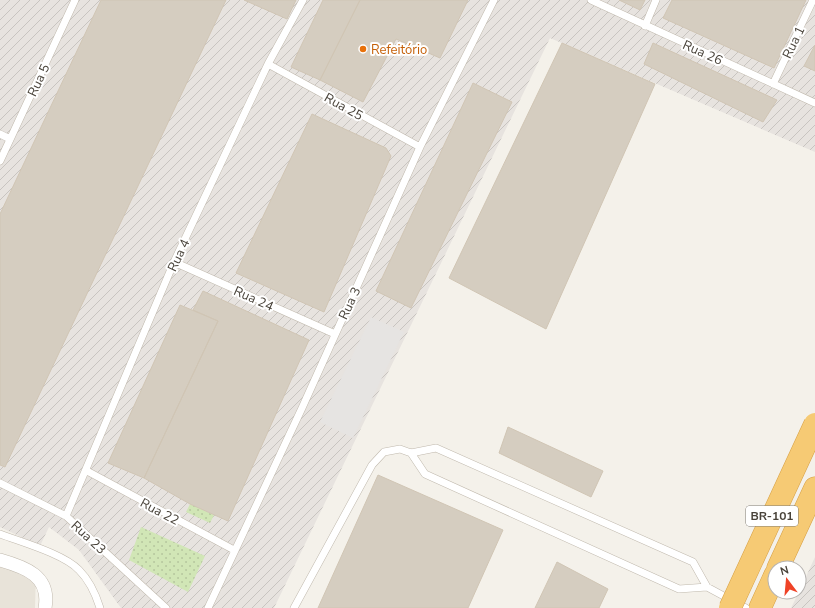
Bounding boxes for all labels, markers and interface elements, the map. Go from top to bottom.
street label: Rua 1 [778,23,809,62]
street label: Rua 26 [680,36,726,70]
place label: Refeitório [371,41,427,59]
marker: Refeitório [358,44,368,54]
street label: Rua 5 [24,61,54,100]
street label: Rua 25 [321,89,366,125]
street label: Rua 4 [164,236,194,275]
street label: Rua 24 [231,282,277,316]
street label: Rua 3 [335,284,365,323]
street label: Rua 22 [137,494,182,530]
road number: BR-101 [746,506,798,526]
street label: Rua 23 [67,517,110,559]
north arrow [767,560,807,600]
text: N [778,563,790,579]

